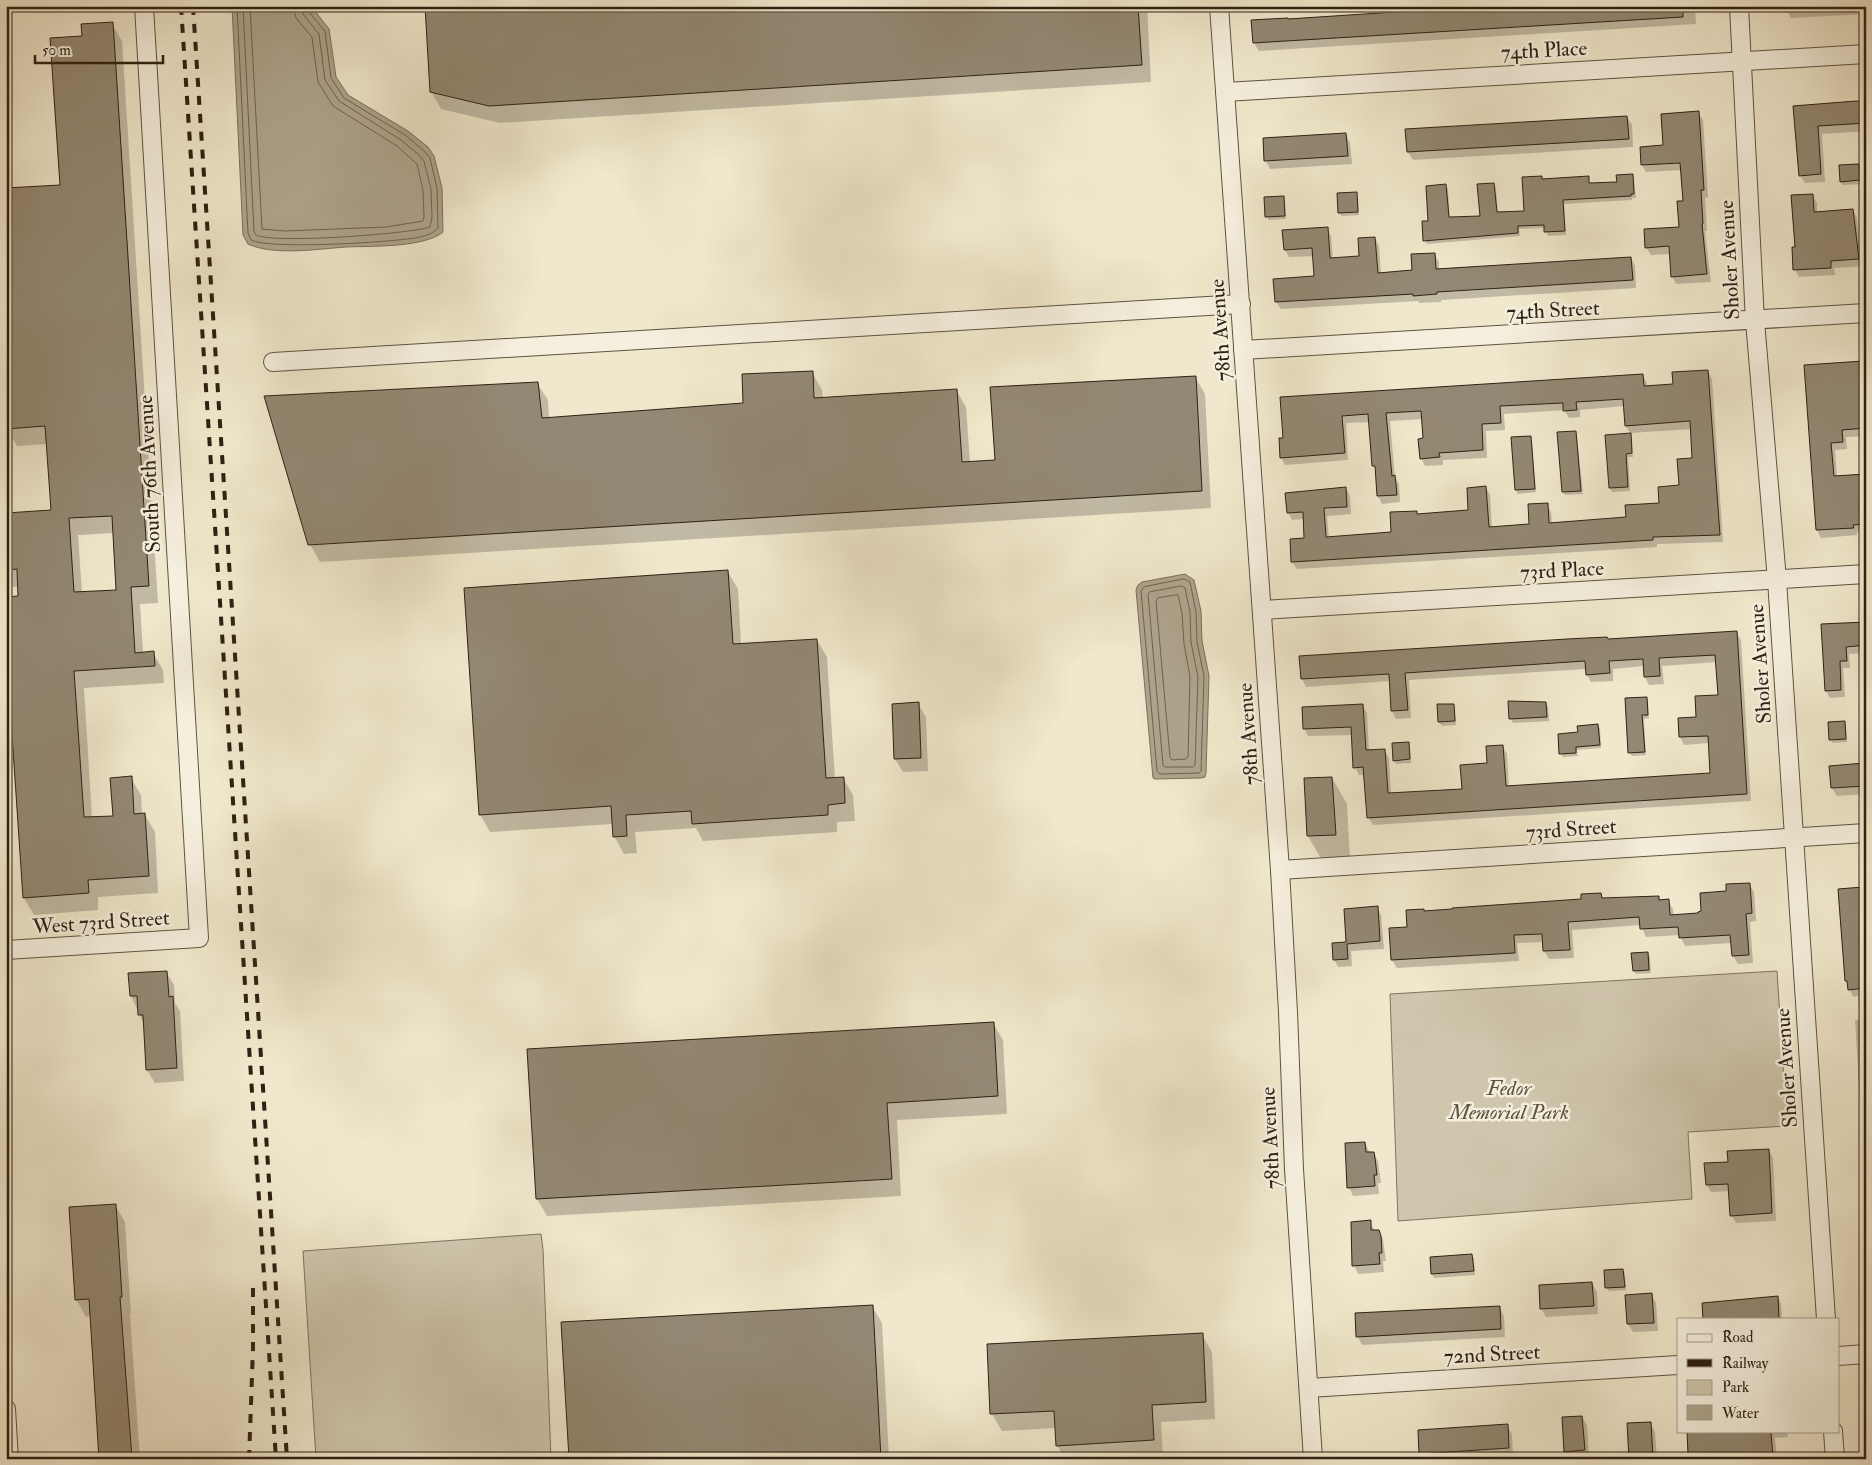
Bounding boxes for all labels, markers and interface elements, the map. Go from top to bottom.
scale bar [35,32,162,64]
street label: 74th Place [1500,35,1588,66]
text: 50 m [42,41,71,60]
street label: Sholer Avenue [1713,199,1746,321]
street label: 78th Avenue [1203,278,1238,382]
street label: 74th Street [1506,295,1600,326]
street label: South 76th Avenue [132,394,167,554]
street label: 73rd Place [1520,555,1605,586]
street label: Sholer Avenue [1743,603,1778,725]
street label: 78th Avenue [1231,682,1266,786]
street label: 73rd Street [1525,813,1617,846]
street label: West 73rd Street [31,904,171,941]
street label: Sholer Avenue [1769,1007,1804,1129]
park label: Fedor Memorial Park [1447,1075,1569,1126]
street label: 78th Avenue [1254,1086,1287,1190]
legend [1677,1318,1840,1432]
text: Road [1722,1328,1754,1347]
street label: 72nd Street [1443,1338,1541,1371]
text: Railway [1722,1354,1769,1373]
text: Park [1722,1378,1749,1397]
text: Water [1721,1404,1759,1423]

